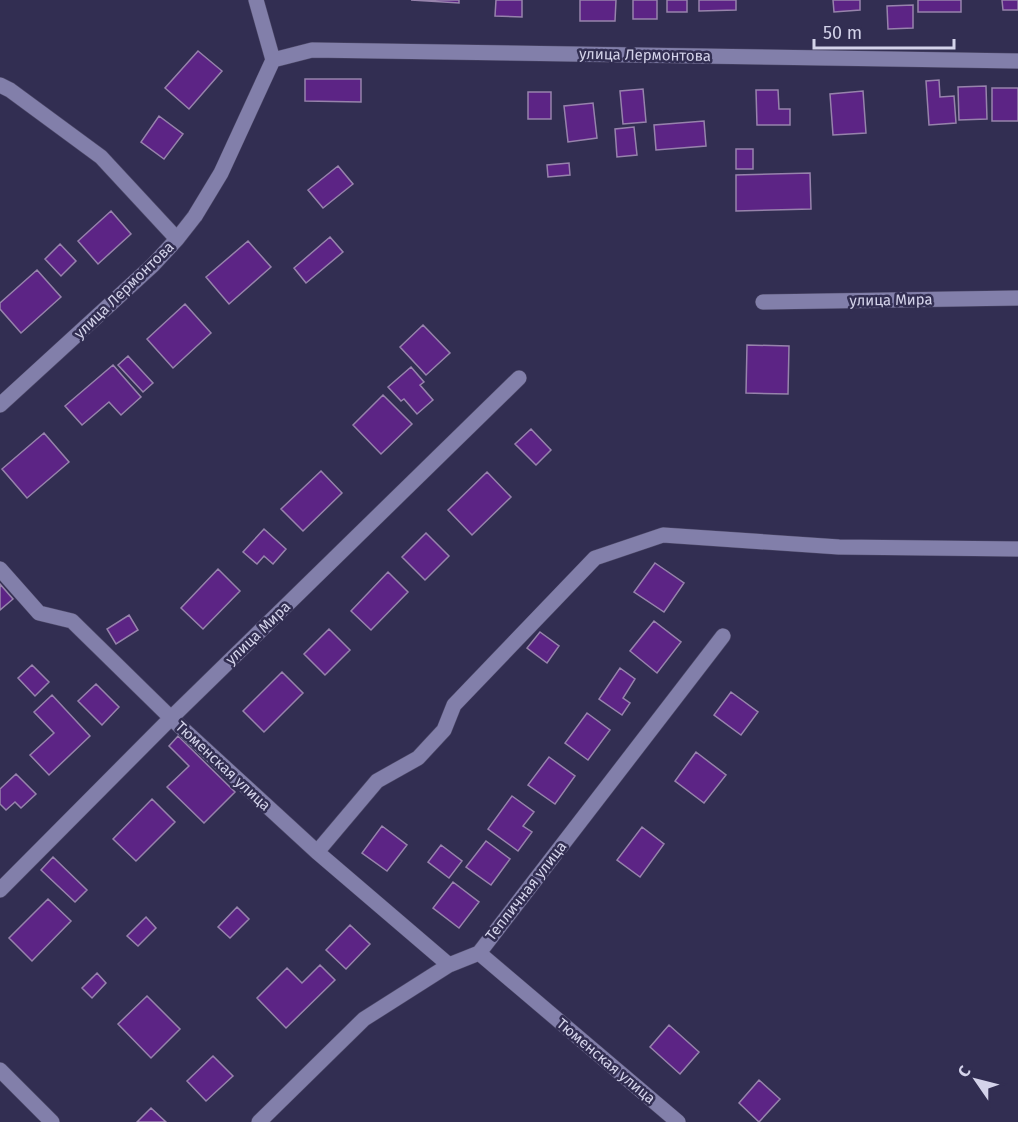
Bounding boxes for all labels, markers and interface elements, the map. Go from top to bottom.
scale bar [814,12,954,50]
text: 50 m [823,22,862,44]
street label: улица Лермонтова [579,45,711,65]
street label: улица Лермонтова [70,238,178,342]
street label: улица Мира [849,290,933,310]
street label: улица Мира [222,598,294,668]
street label: Тюменская улица [172,717,274,815]
street label: Тепличная улица [482,838,570,944]
street label: Тюменская улица [553,1015,659,1107]
north arrow [946,1050,1006,1110]
text: С [954,1062,975,1081]

